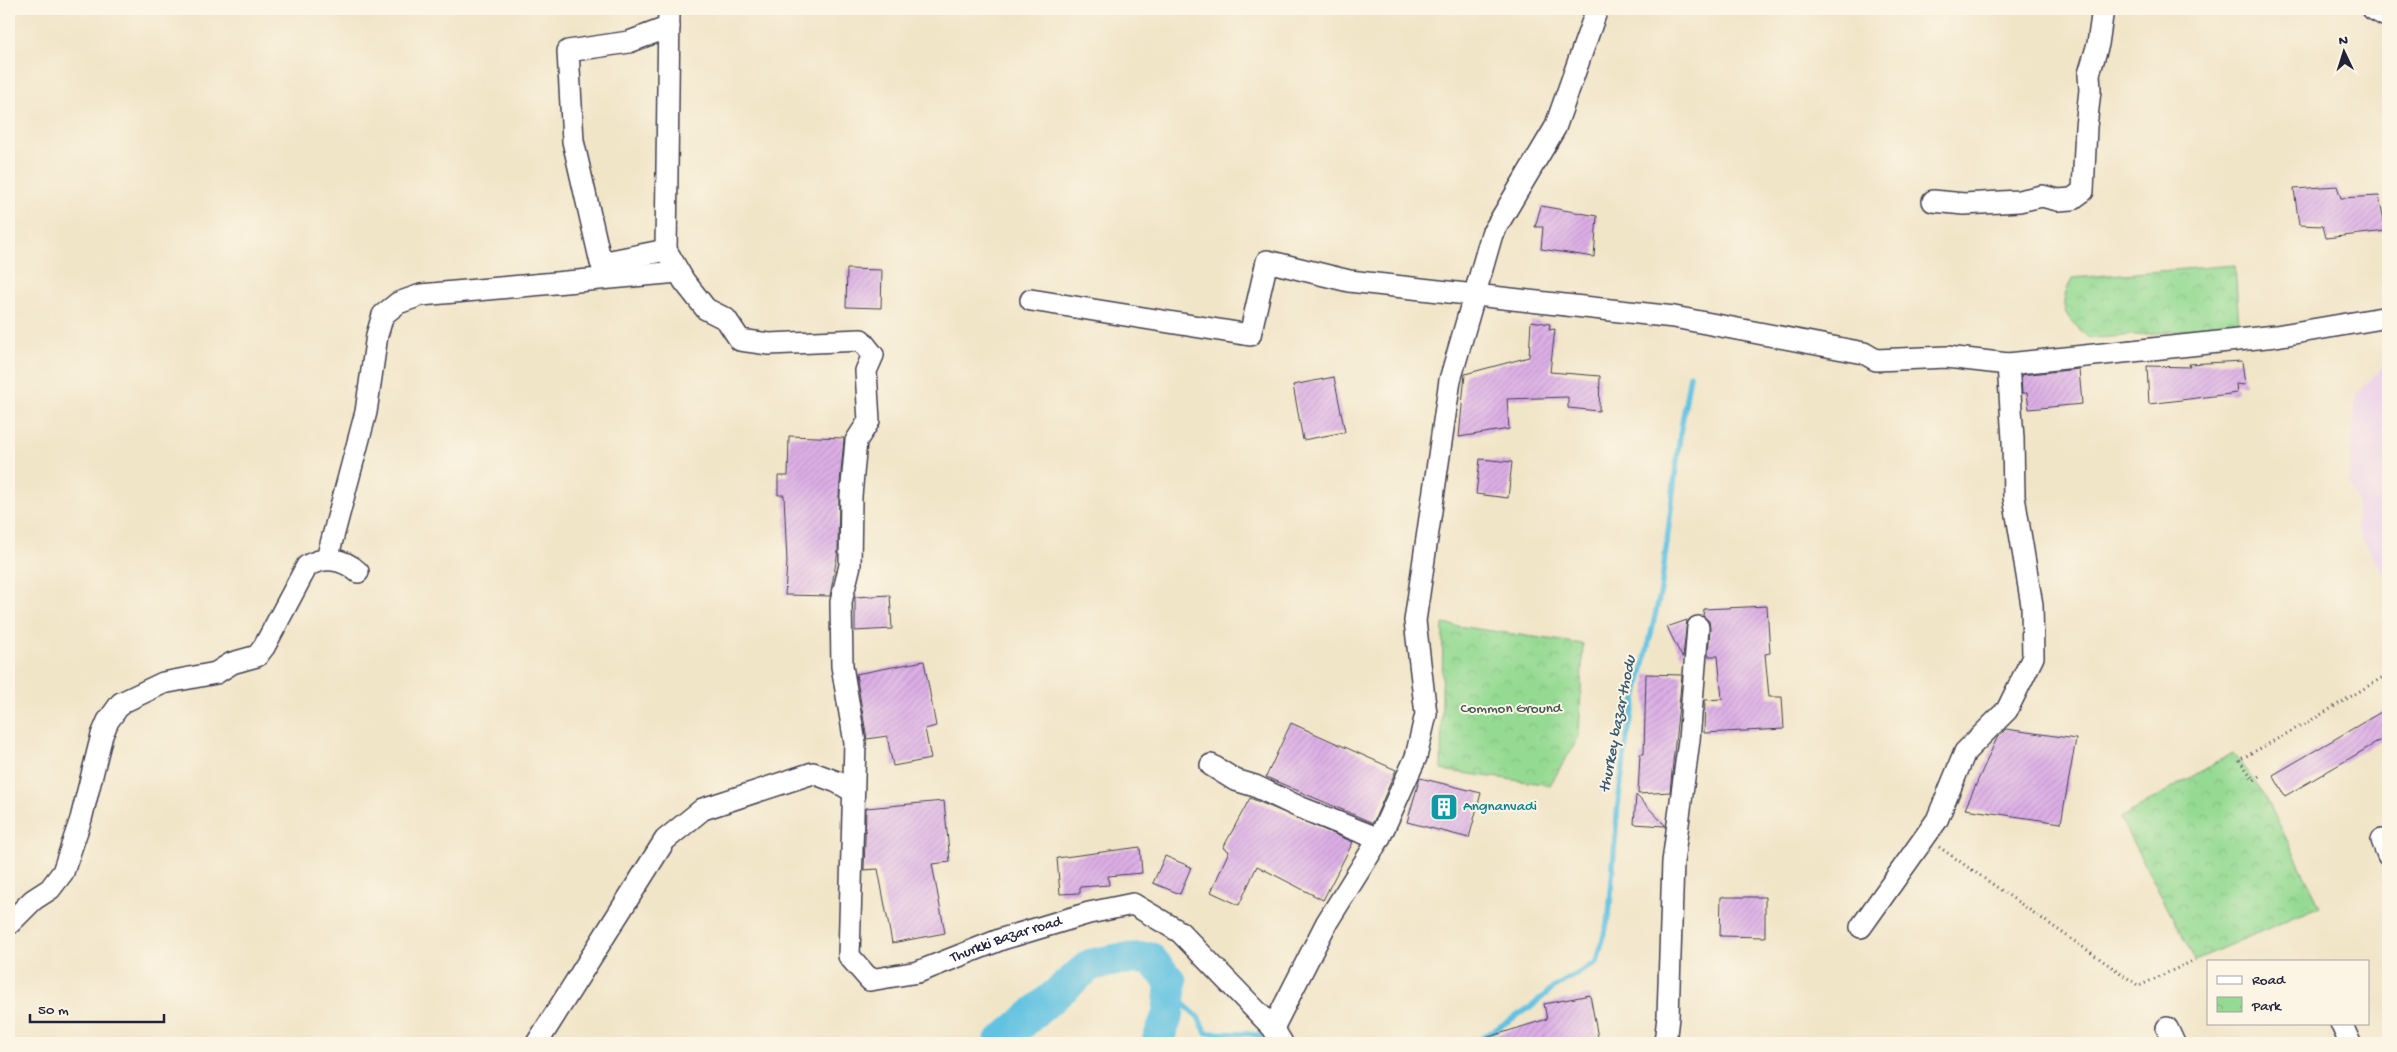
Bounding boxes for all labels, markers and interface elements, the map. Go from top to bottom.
north arrow [2320,28,2370,78]
text: N [2338,33,2348,50]
water label: thurkey bazar thodu [1596,653,1642,794]
park label: Common Ground [1460,700,1563,718]
building icon: Angnanvadi [1429,792,1459,822]
place label: Angnanvadi [1463,798,1537,816]
street label: Thurkki Bazar road [947,912,1065,968]
legend [2207,960,2370,1024]
text: Road [2252,972,2286,990]
scale bar [30,992,164,1024]
text: Park [2251,998,2282,1016]
text: 50 m [38,1002,69,1020]

